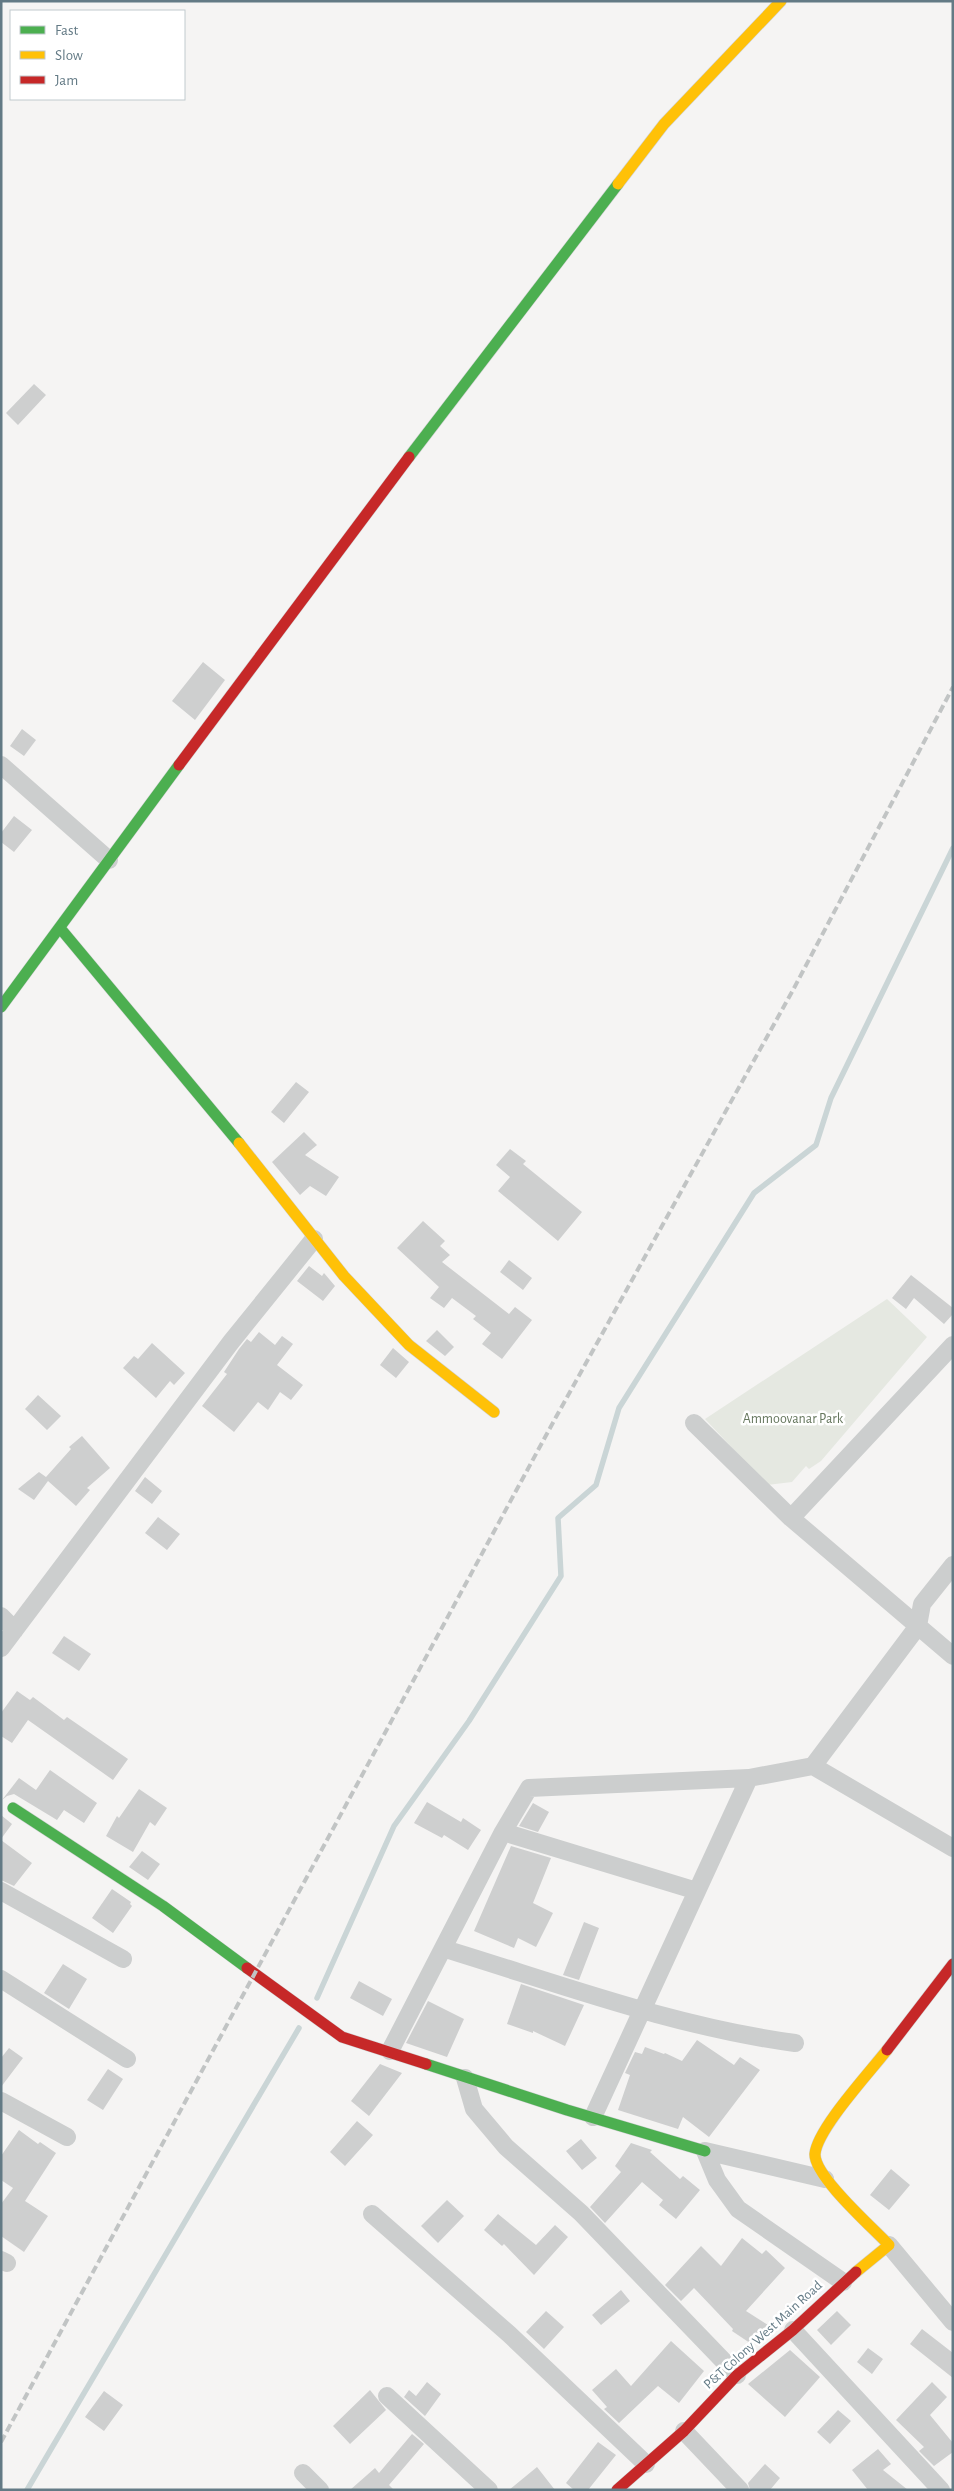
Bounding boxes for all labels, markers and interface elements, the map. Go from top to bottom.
legend [10,10,185,100]
text: Fast [55,23,79,38]
text: Slow [55,48,83,63]
text: Jam [55,73,78,88]
park label: Ammoovanar Park [743,1412,844,1426]
street label: P&T Colony West Main Road [701,2278,825,2392]

